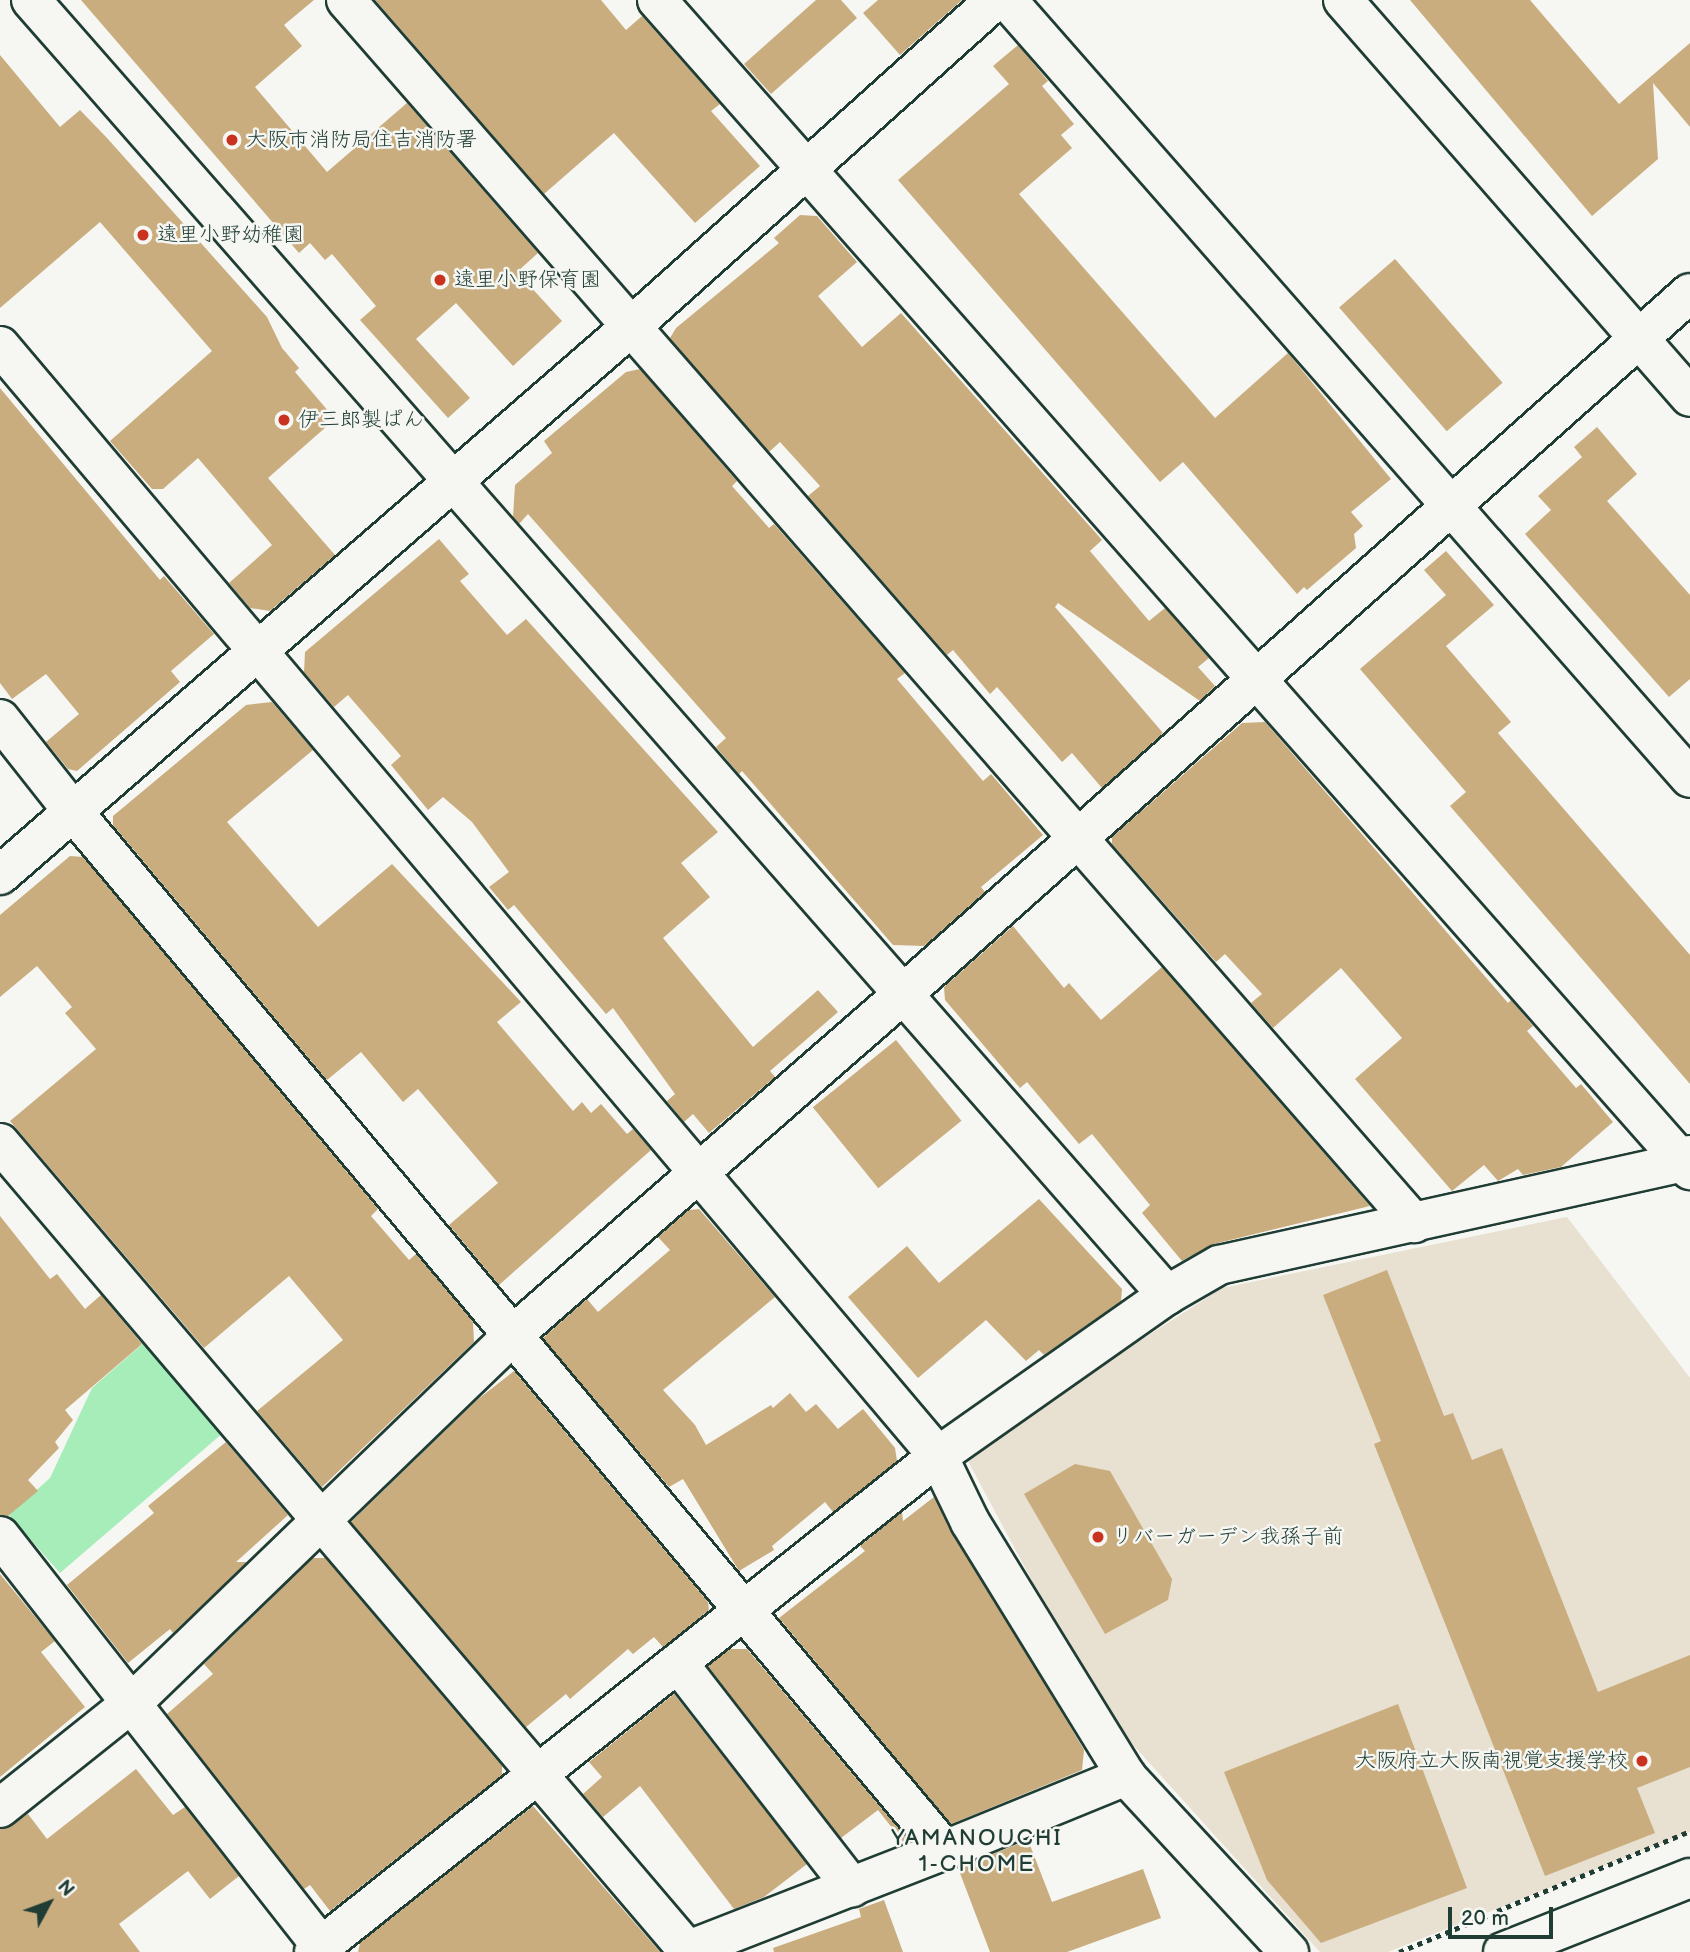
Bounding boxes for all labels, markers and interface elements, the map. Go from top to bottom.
place label: 大阪市消防局住吉消防署 [246,127,477,153]
marker: 大阪市消防局住吉消防署 [224,132,240,148]
place label: 遠里小野幼稚園 [157,222,304,248]
marker: 遠里小野幼稚園 [135,227,151,243]
place label: 遠里小野保育園 [454,267,601,293]
marker: 遠里小野保育園 [432,272,448,288]
place label: 伊三郎製ぱん [298,407,424,433]
marker: 伊三郎製ぱん [276,412,292,428]
place label: リバーガーデン我孫子前 [1112,1524,1343,1550]
marker: リバーガーデン我孫子前 [1090,1529,1106,1545]
place label: 大阪府立大阪南視覚支援学校 [1355,1748,1628,1774]
marker: 大阪府立大阪南視覚支援学校 [1634,1753,1650,1769]
district label: YAMANOUCHI 1-CHOME [893,1824,1061,1878]
north arrow [14,1868,84,1938]
text: N [52,1876,79,1902]
scale bar [1452,1892,1557,1936]
text: 20 m [1461,1906,1509,1931]

